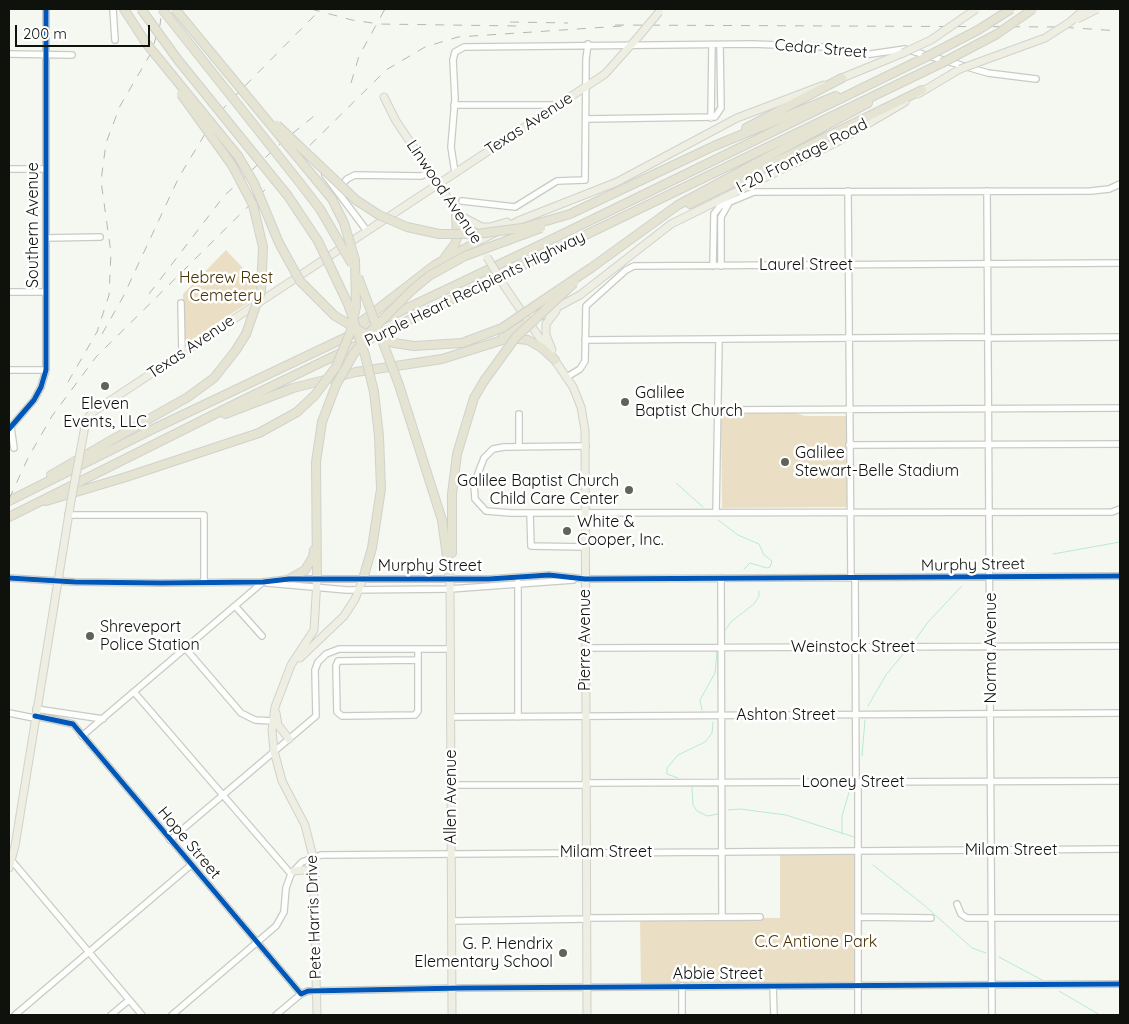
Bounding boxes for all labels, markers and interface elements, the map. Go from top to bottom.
scale bar [18,15,152,47]
text: 200 m [23,24,67,43]
street label: Cedar Street [774,35,868,63]
street label: Texas Avenue [482,89,576,159]
street label: I-20 Frontage Road [733,115,871,197]
street label: Linwood Avenue [402,136,486,248]
street label: Southern Avenue [23,162,43,288]
street label: Purple Heart Recipients Highway [362,227,588,351]
street label: Laurel Street [759,255,853,275]
park label: Hebrew Rest Cemetery [179,268,273,306]
street label: Texas Avenue [144,311,238,383]
marker: Eleven Events, LLC [99,380,111,392]
place label: Galilee Baptist Church [635,383,743,421]
place label: Eleven Events, LLC [63,394,147,432]
marker: Galilee Baptist Church [619,396,631,408]
place label: Galilee Stewart-Belle Stadium [795,443,959,481]
marker: Galilee Stewart-Belle Stadium [779,456,791,468]
place label: Galilee Baptist Church Child Care Center [457,471,619,509]
marker: Galilee Baptist Church Child Care Center [623,484,635,496]
place label: White & Cooper, Inc. [577,512,664,550]
marker: White & Cooper, Inc. [561,525,573,537]
street label: Murphy Street [921,554,1025,576]
street label: Murphy Street [378,556,482,576]
street label: Pierre Avenue [575,589,595,691]
street label: Norma Avenue [981,593,1001,703]
place label: Shreveport Police Station [100,617,200,655]
marker: Shreveport Police Station [84,630,96,642]
street label: Weinstock Street [791,637,915,657]
street label: Ashton Street [736,705,836,725]
street label: Allen Avenue [441,750,461,844]
street label: Looney Street [801,772,905,792]
street label: Hope Street [153,803,225,883]
street label: Milam Street [965,840,1057,860]
street label: Milam Street [560,842,652,862]
street label: Pete Harris Drive [302,854,326,980]
park label: C.C Antione Park [755,932,877,952]
place label: G. P. Hendrix Elementary School [414,934,553,972]
marker: G. P. Hendrix Elementary School [557,947,569,959]
street label: Abbie Street [673,964,763,984]

